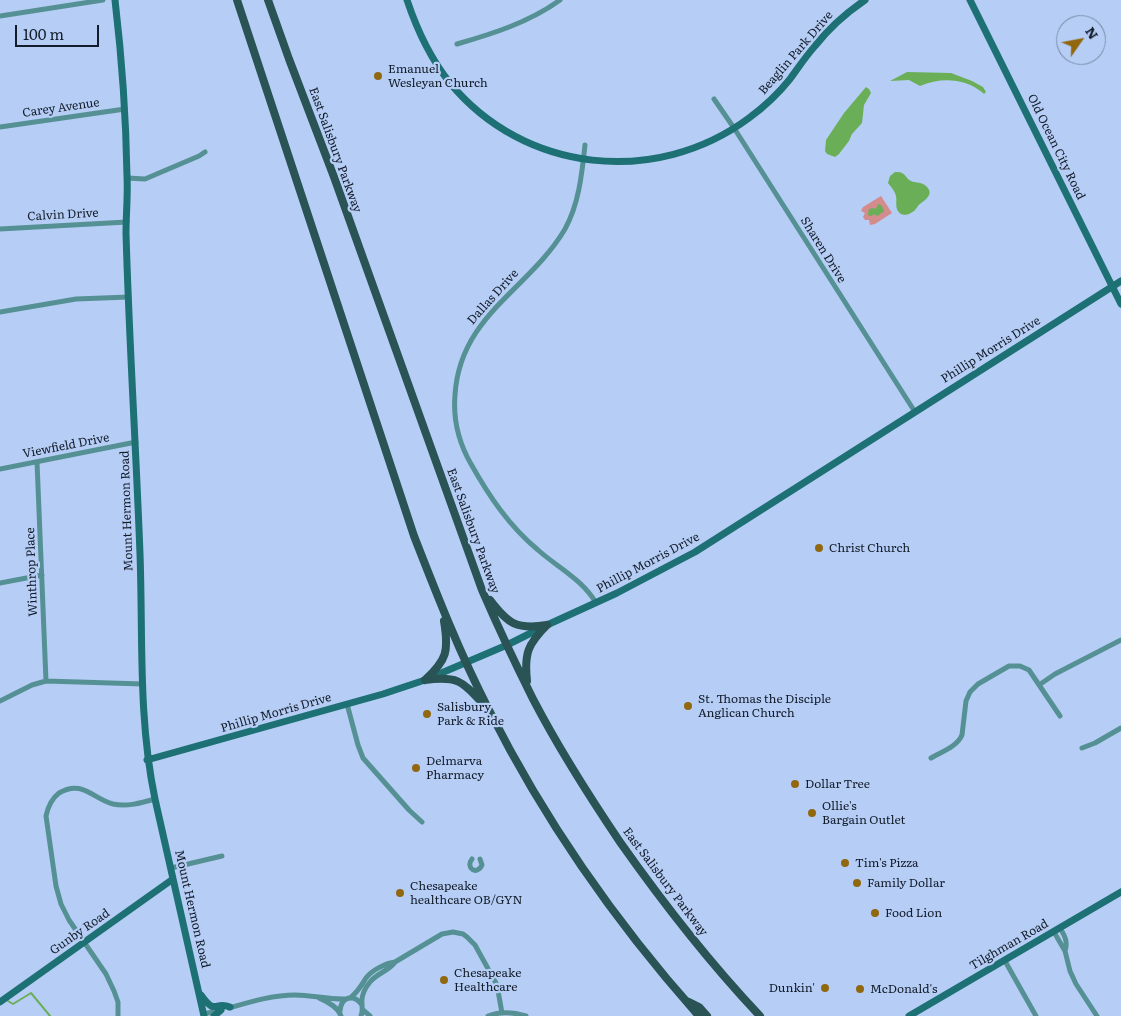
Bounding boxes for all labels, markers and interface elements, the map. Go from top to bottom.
street label: Beaglin Park Drive [756,8,836,98]
scale bar [18,15,101,47]
north arrow [1056,15,1106,65]
text: 100 m [23,22,64,45]
text: N [1081,22,1104,43]
place label: Emanuel Wesleyan Church [388,62,488,90]
marker: Emanuel Wesleyan Church [372,70,384,82]
street label: East Salisbury Parkway [306,85,364,215]
street label: Old Ocean City Road [1024,92,1088,202]
street label: Carey Avenue [22,95,100,121]
street label: Calvin Drive [27,206,99,224]
street label: Sharen Drive [797,214,849,286]
street label: Dallas Drive [464,266,522,328]
street label: Phillip Morris Drive [939,314,1043,386]
street label: Viewfield Drive [21,431,111,461]
street label: Mount Hermon Road [118,450,136,572]
street label: East Salisbury Parkway [444,466,502,596]
street label: Winthrop Place [23,527,41,617]
street label: Phillip Morris Drive [594,530,702,596]
place label: Christ Church [829,541,910,555]
marker: Christ Church [813,542,825,554]
street label: Phillip Morris Drive [219,690,333,736]
place label: St. Thomas the Disciple Anglican Church [698,692,831,720]
place label: Salisbury Park & Ride [437,700,504,728]
marker: St. Thomas the Disciple Anglican Church [682,700,694,712]
marker: Salisbury Park & Ride [421,708,433,720]
place label: Delmarva Pharmacy [426,754,484,782]
marker: Delmarva Pharmacy [410,762,422,774]
place label: Dollar Tree [805,777,870,791]
marker: Dollar Tree [789,778,801,790]
place label: Ollie's Bargain Outlet [822,799,905,827]
marker: Ollie's Bargain Outlet [806,807,818,819]
street label: East Salisbury Parkway [619,825,711,939]
street label: Mount Hermon Road [171,848,213,970]
place label: Tim's Pizza [855,856,919,870]
marker: Tim's Pizza [839,857,851,869]
place label: Family Dollar [867,876,945,890]
marker: Family Dollar [851,877,863,889]
place label: Chesapeake healthcare OB/GYN [410,879,523,907]
marker: Chesapeake healthcare OB/GYN [394,887,406,899]
street label: Gunby Road [47,906,113,958]
place label: Food Lion [885,906,942,920]
marker: Food Lion [869,907,881,919]
street label: Tilghman Road [967,917,1051,973]
place label: Chesapeake Healthcare [454,966,521,994]
marker: Chesapeake Healthcare [438,974,450,986]
place label: Dunkin' [769,981,815,995]
marker: Dunkin' [819,982,831,994]
place label: McDonald's [870,982,937,996]
marker: McDonald's [854,983,866,995]

